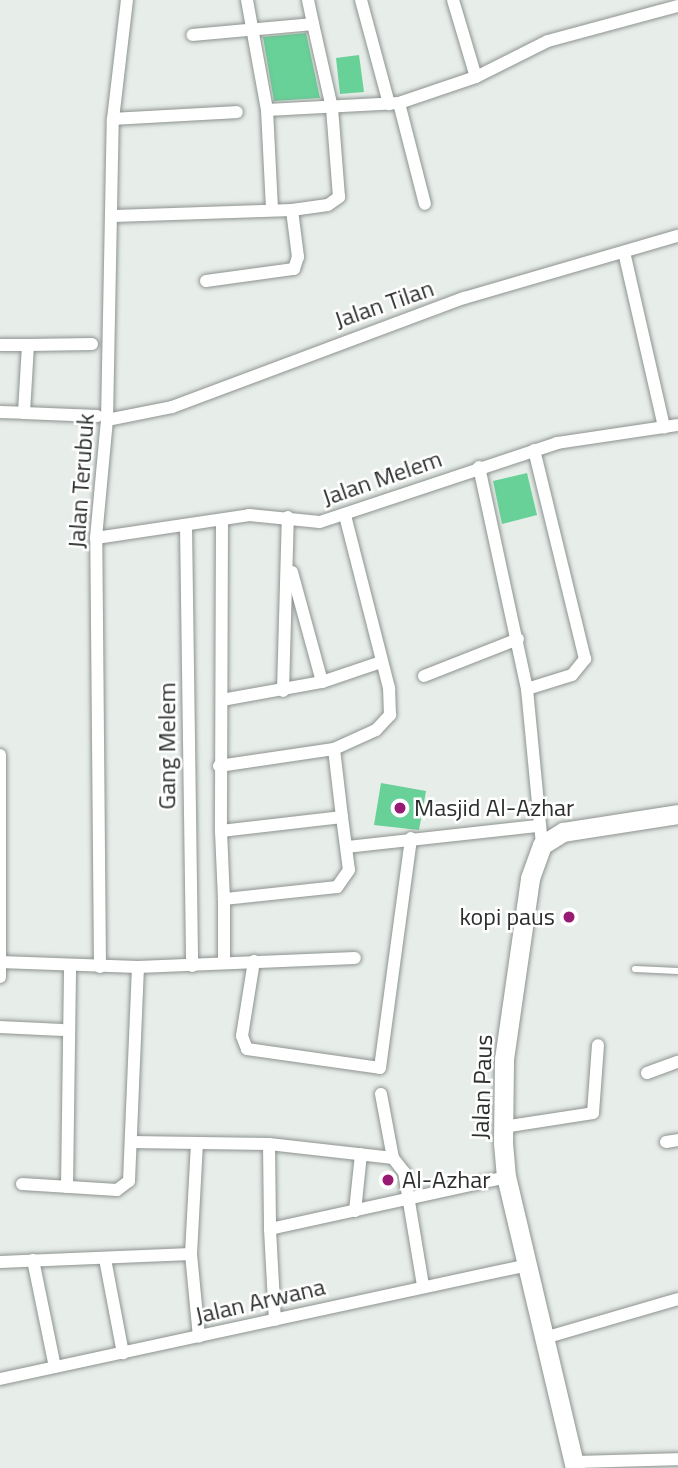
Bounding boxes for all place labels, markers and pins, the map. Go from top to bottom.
place label: Masjid Al-Azhar [414,794,574,822]
marker: Masjid Al-Azhar [392,800,408,816]
place label: kopi paus [459,903,555,931]
marker: kopi paus [561,909,577,925]
place label: Al-Azhar [402,1166,491,1194]
marker: Al-Azhar [380,1172,396,1188]

